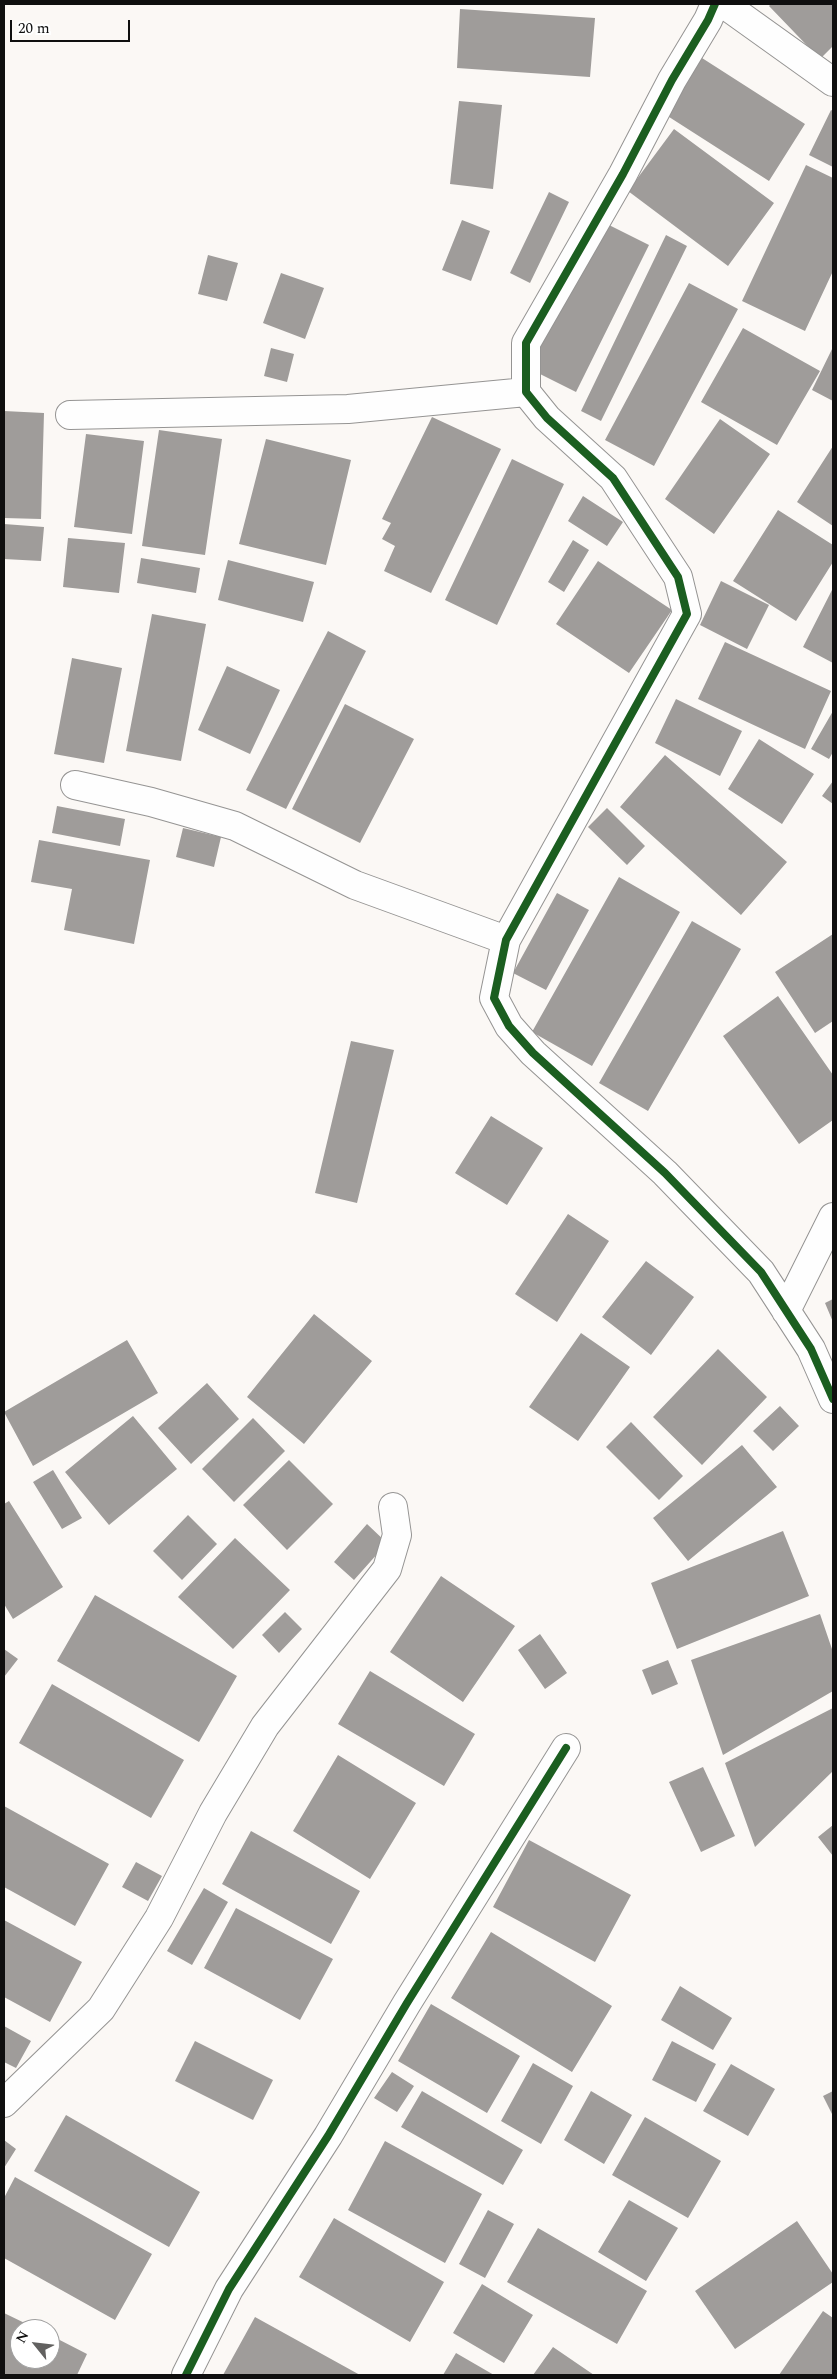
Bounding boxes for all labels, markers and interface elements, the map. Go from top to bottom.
scale bar [12,10,132,42]
text: 20 m [18,17,50,40]
north arrow [10,2319,60,2369]
text: N [10,2327,34,2347]

